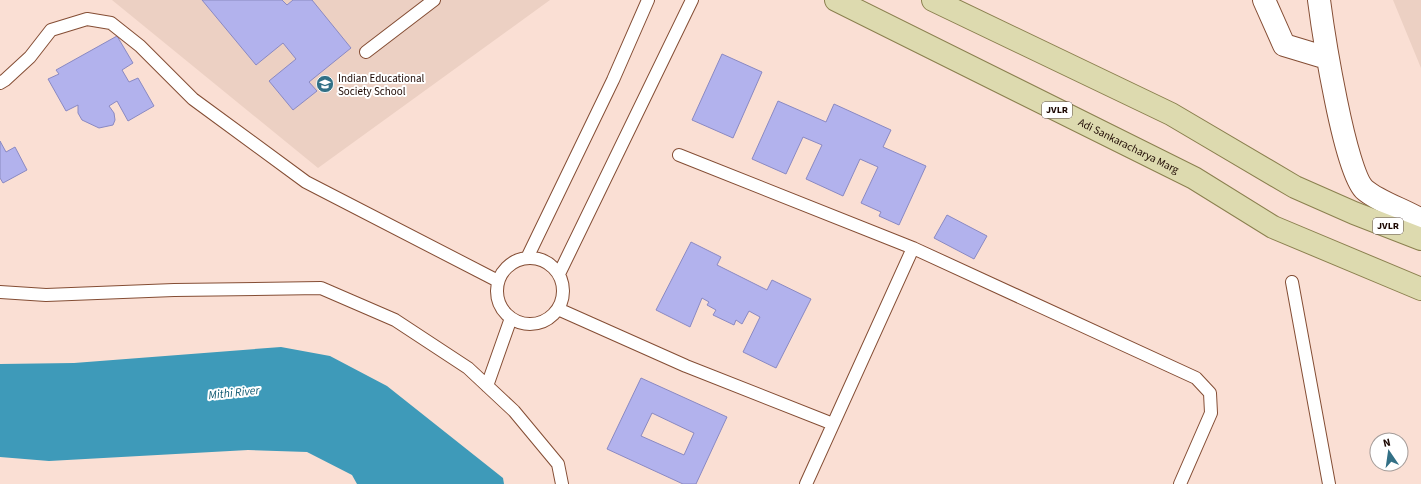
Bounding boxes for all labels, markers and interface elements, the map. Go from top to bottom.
place label: Indian Educational Society School [338,71,425,99]
school or university icon: Indian Educational Society School [315,74,335,94]
road number: JVLR [1042,102,1072,118]
street label: Adi Sankaracharya Marg [1076,114,1182,177]
road number: JVLR [1373,218,1403,234]
water label: Mithi River [208,382,261,404]
north arrow [1369,432,1409,472]
text: N [1382,435,1392,451]

